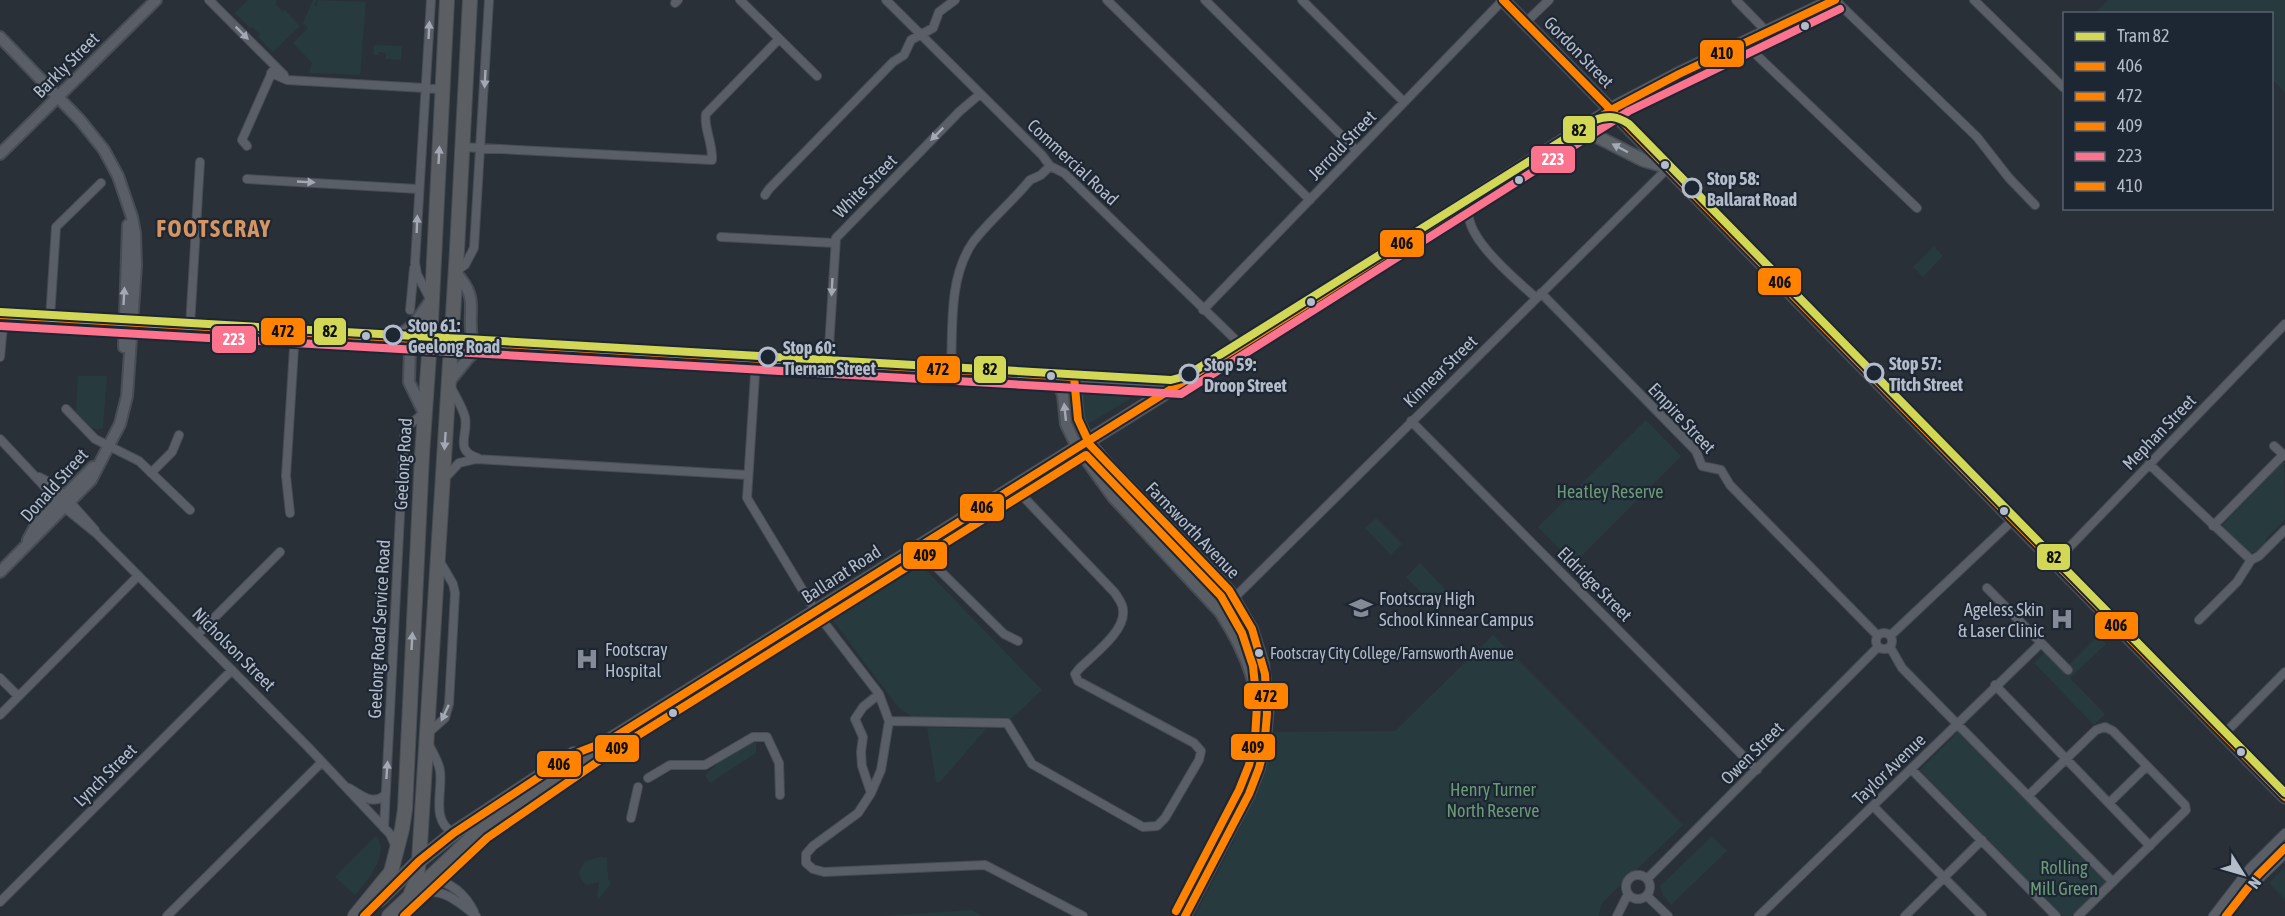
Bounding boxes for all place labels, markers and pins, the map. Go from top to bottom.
unlabelled marker [1799,20,1811,32]
unlabelled marker [1659,159,1671,171]
place label: Stop 58: Ballarat Road [1707,168,1797,210]
unlabelled marker [1513,174,1525,186]
marker: Stop 58: Ballarat Road [1682,178,1702,198]
unlabelled marker [1305,296,1317,308]
place label: Stop 61: Geelong Road [408,315,500,357]
marker: Stop 61: Geelong Road [383,325,403,345]
unlabelled marker [360,330,372,342]
place label: Stop 60: Tiernan Street [783,337,877,379]
marker: Stop 60: Tiernan Street [758,347,778,367]
place label: Stop 57: Titch Street [1889,353,1964,395]
place label: Stop 59: Droop Street [1204,354,1288,396]
marker: Stop 57: Titch Street [1864,363,1884,383]
marker: Stop 59: Droop Street [1179,364,1199,384]
unlabelled marker [1045,370,1057,382]
unlabelled marker [1998,505,2010,517]
place label: Footscray High School Kinnear Campus [1379,588,1534,630]
school or university icon: Footscray High School Kinnear Campus [1348,595,1374,621]
place label: Ageless Skin & Laser Clinic [1958,599,2044,641]
hospital icon: Ageless Skin & Laser Clinic [2049,606,2075,632]
place label: Footscray Hospital [605,639,668,681]
place label: Footscray City College/Farnsworth Avenue [1270,644,1514,663]
hospital icon: Footscray Hospital [574,646,600,672]
marker: Footscray City College/Farnsworth Avenue [1253,647,1265,659]
unlabelled marker [667,707,679,719]
unlabelled marker [2235,746,2247,758]

